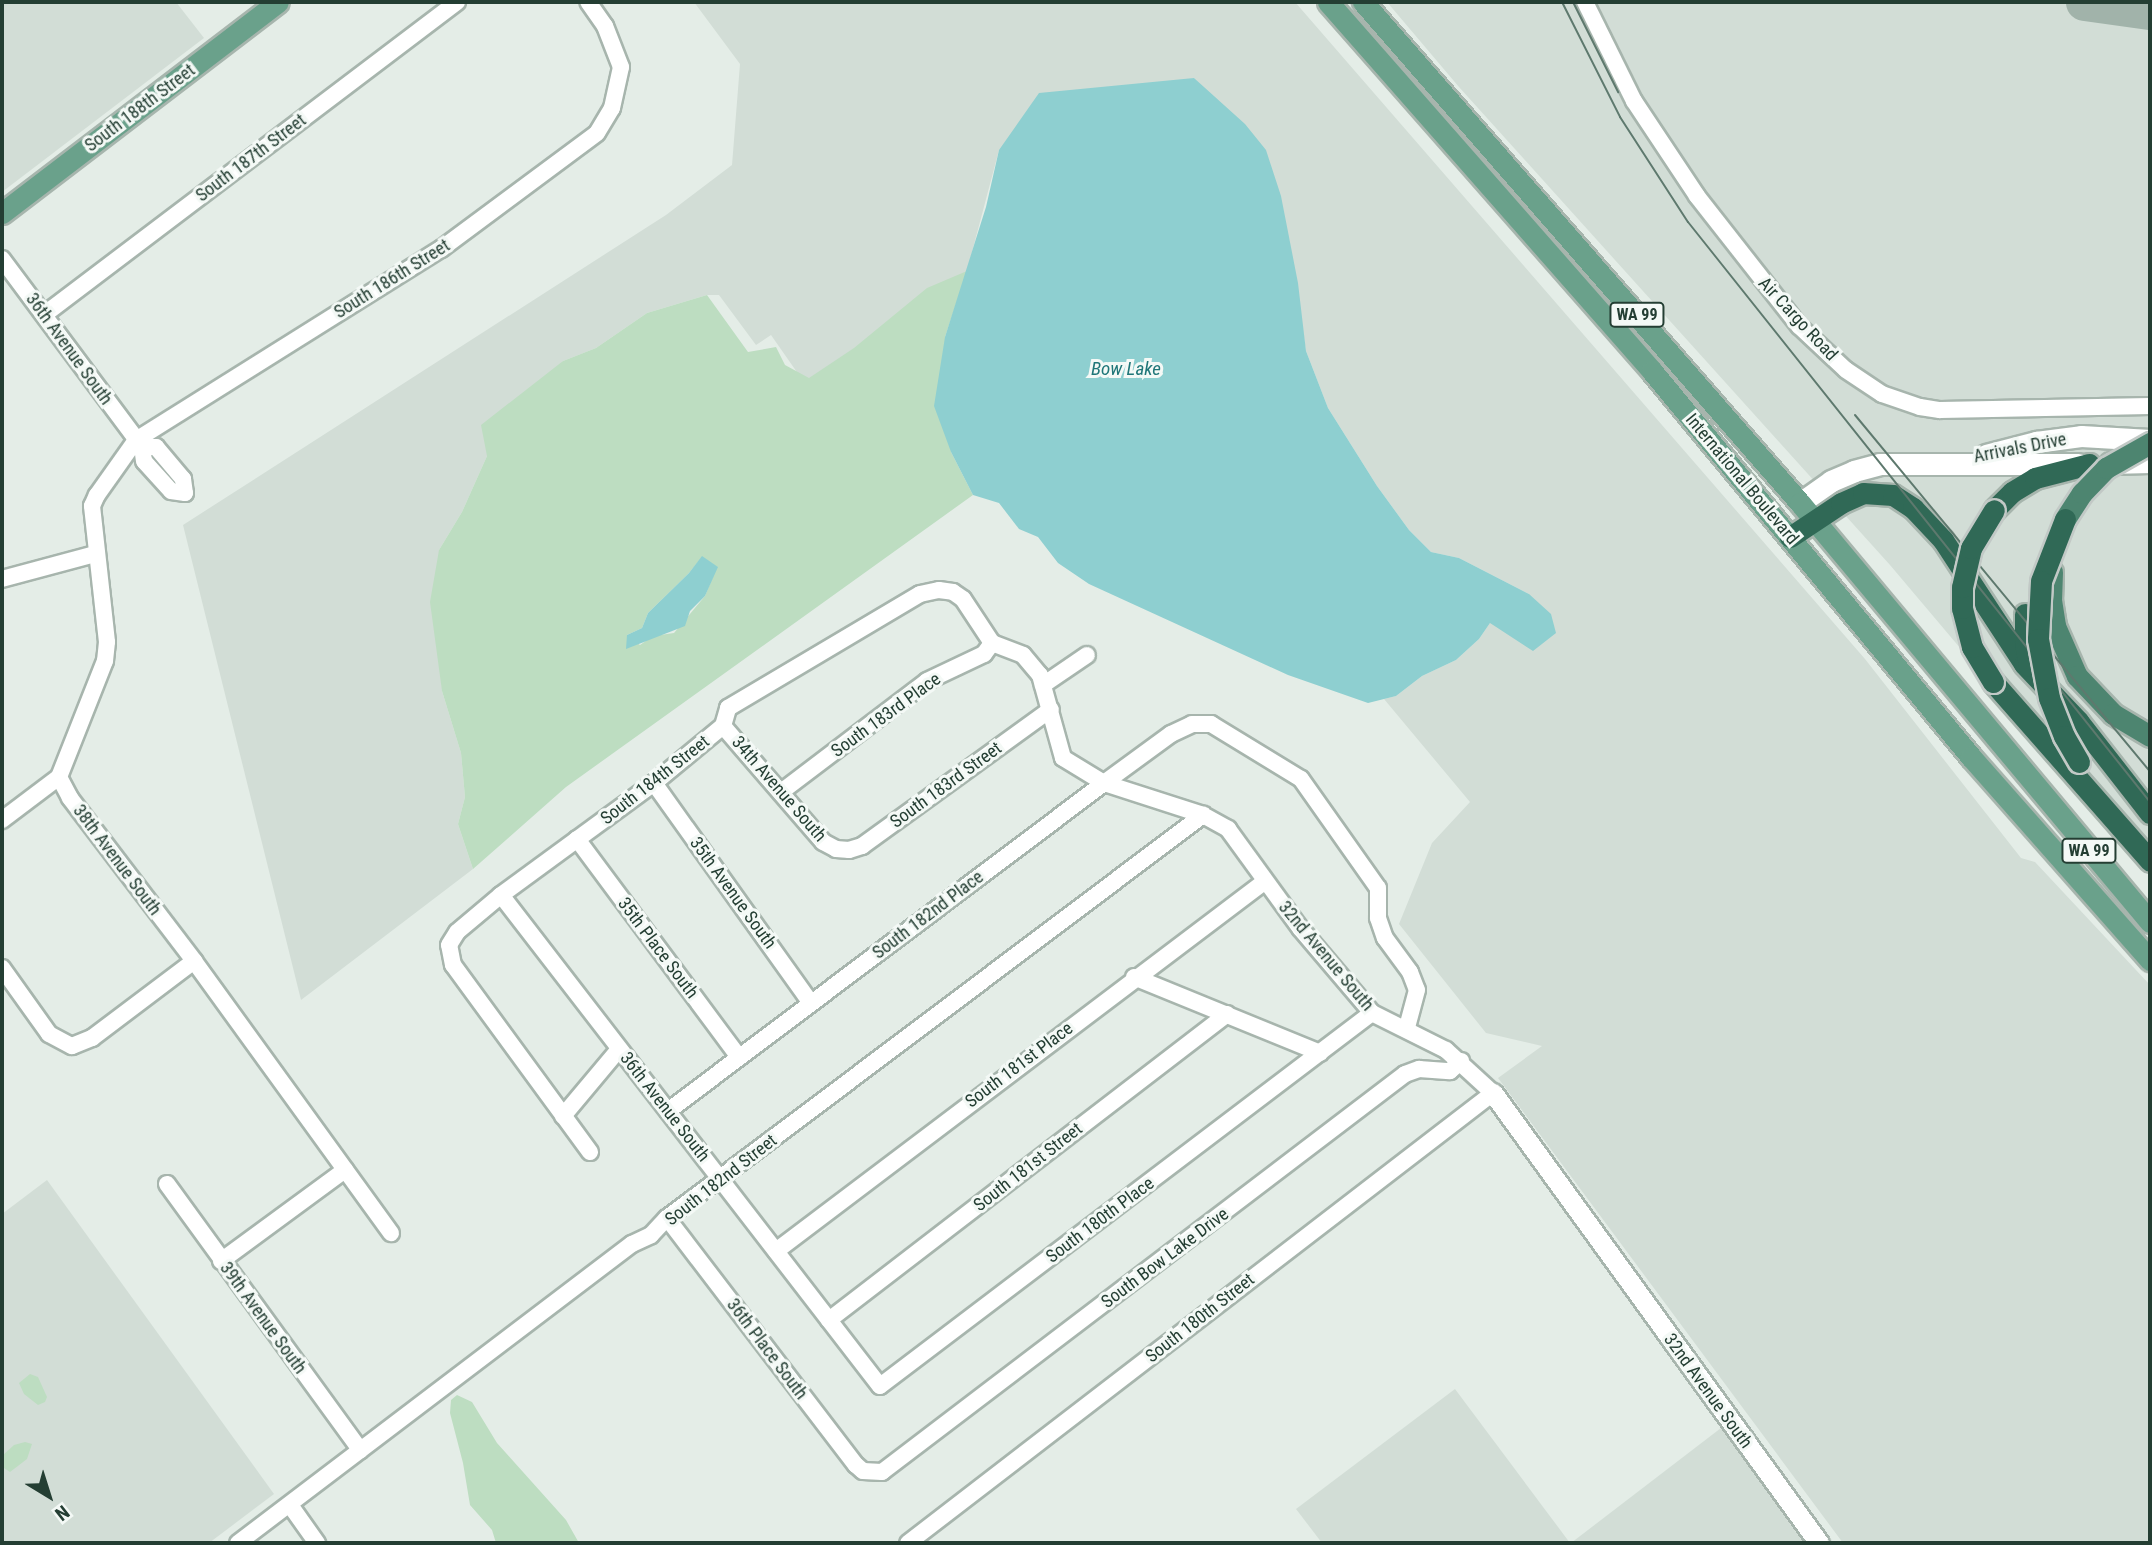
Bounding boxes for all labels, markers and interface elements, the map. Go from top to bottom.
street label: South 188th Street [81,60,199,156]
street label: South 187th Street [192,110,310,206]
street label: South 186th Street [330,235,454,323]
street label: Air Cargo Road [1754,273,1842,365]
street label: 36th Avenue South [21,289,117,409]
road number: WA 99 [1609,302,1665,328]
water label: Bow Lake [1091,358,1161,380]
street label: International Boulevard [1681,409,1803,549]
street label: Arrivals Drive [1972,428,2068,468]
street label: South 183rd Place [827,668,945,762]
street label: South 184th Street [596,731,714,829]
street label: 34th Avenue South [727,732,831,846]
street label: South 183rd Street [886,737,1006,833]
street label: 38th Avenue South [68,800,166,920]
street label: 35th Avenue South [685,833,781,953]
road number: WA 99 [2061,838,2117,864]
street label: South 182nd Place [868,866,988,964]
street label: 35th Place South [613,893,703,1003]
street label: 32nd Avenue South [1274,897,1378,1015]
street label: South 181st Place [961,1018,1077,1112]
street label: 36th Avenue South [616,1048,714,1166]
street label: South 181st Street [969,1118,1087,1216]
street label: South 182nd Street [661,1130,781,1230]
street label: South 180th Place [1042,1172,1158,1268]
street label: South Bow Lake Drive [1097,1203,1233,1313]
street label: 39th Avenue South [215,1258,311,1378]
street label: South 180th Street [1141,1269,1259,1367]
street label: 36th Place South [722,1294,812,1404]
street label: 32nd Avenue South [1659,1329,1757,1453]
north arrow [14,1461,84,1531]
text: N [51,1500,74,1526]

